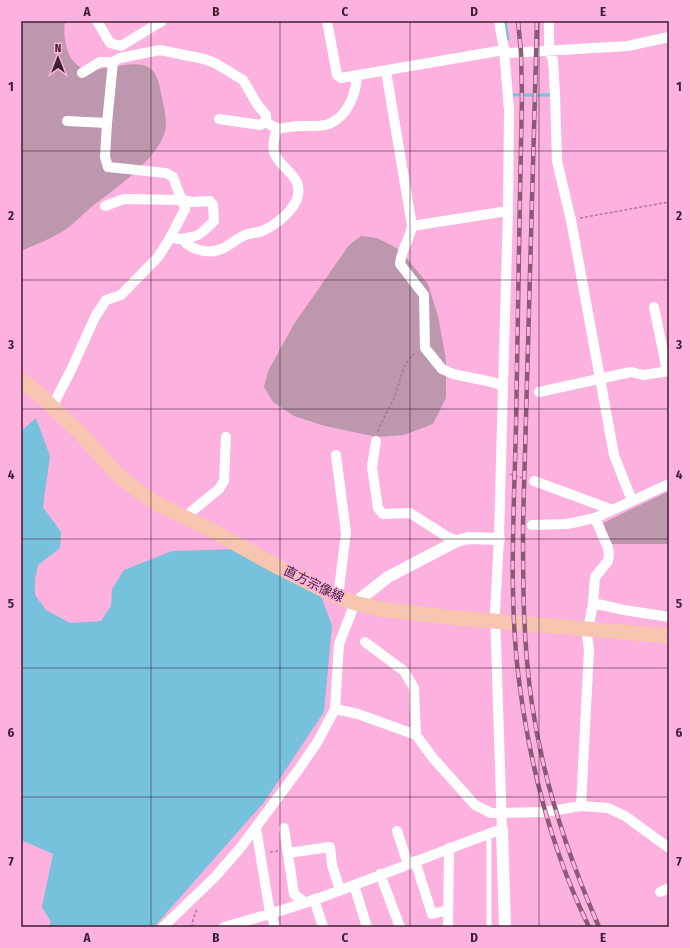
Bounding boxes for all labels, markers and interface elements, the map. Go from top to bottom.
text: A [82,4,91,19]
text: B [212,4,220,19]
text: C [342,4,349,19]
text: D [470,4,478,19]
text: E [600,4,606,19]
north arrow [38,38,78,78]
text: N [55,42,61,55]
text: 1 [8,79,14,94]
text: 1 [676,79,682,94]
text: 2 [7,208,14,223]
text: 2 [675,208,682,223]
text: 3 [7,337,14,352]
text: 3 [675,337,682,352]
text: 4 [8,467,15,482]
text: 4 [676,467,683,482]
street label: 直方宗像線 [281,563,347,605]
text: 5 [8,596,14,611]
text: 5 [676,596,682,611]
text: 6 [8,725,15,740]
text: 6 [676,725,683,740]
text: 7 [8,854,14,869]
text: 7 [676,854,682,869]
text: A [82,930,91,945]
text: B [212,930,220,945]
text: C [342,930,349,945]
text: D [470,930,478,945]
text: E [600,930,606,945]

